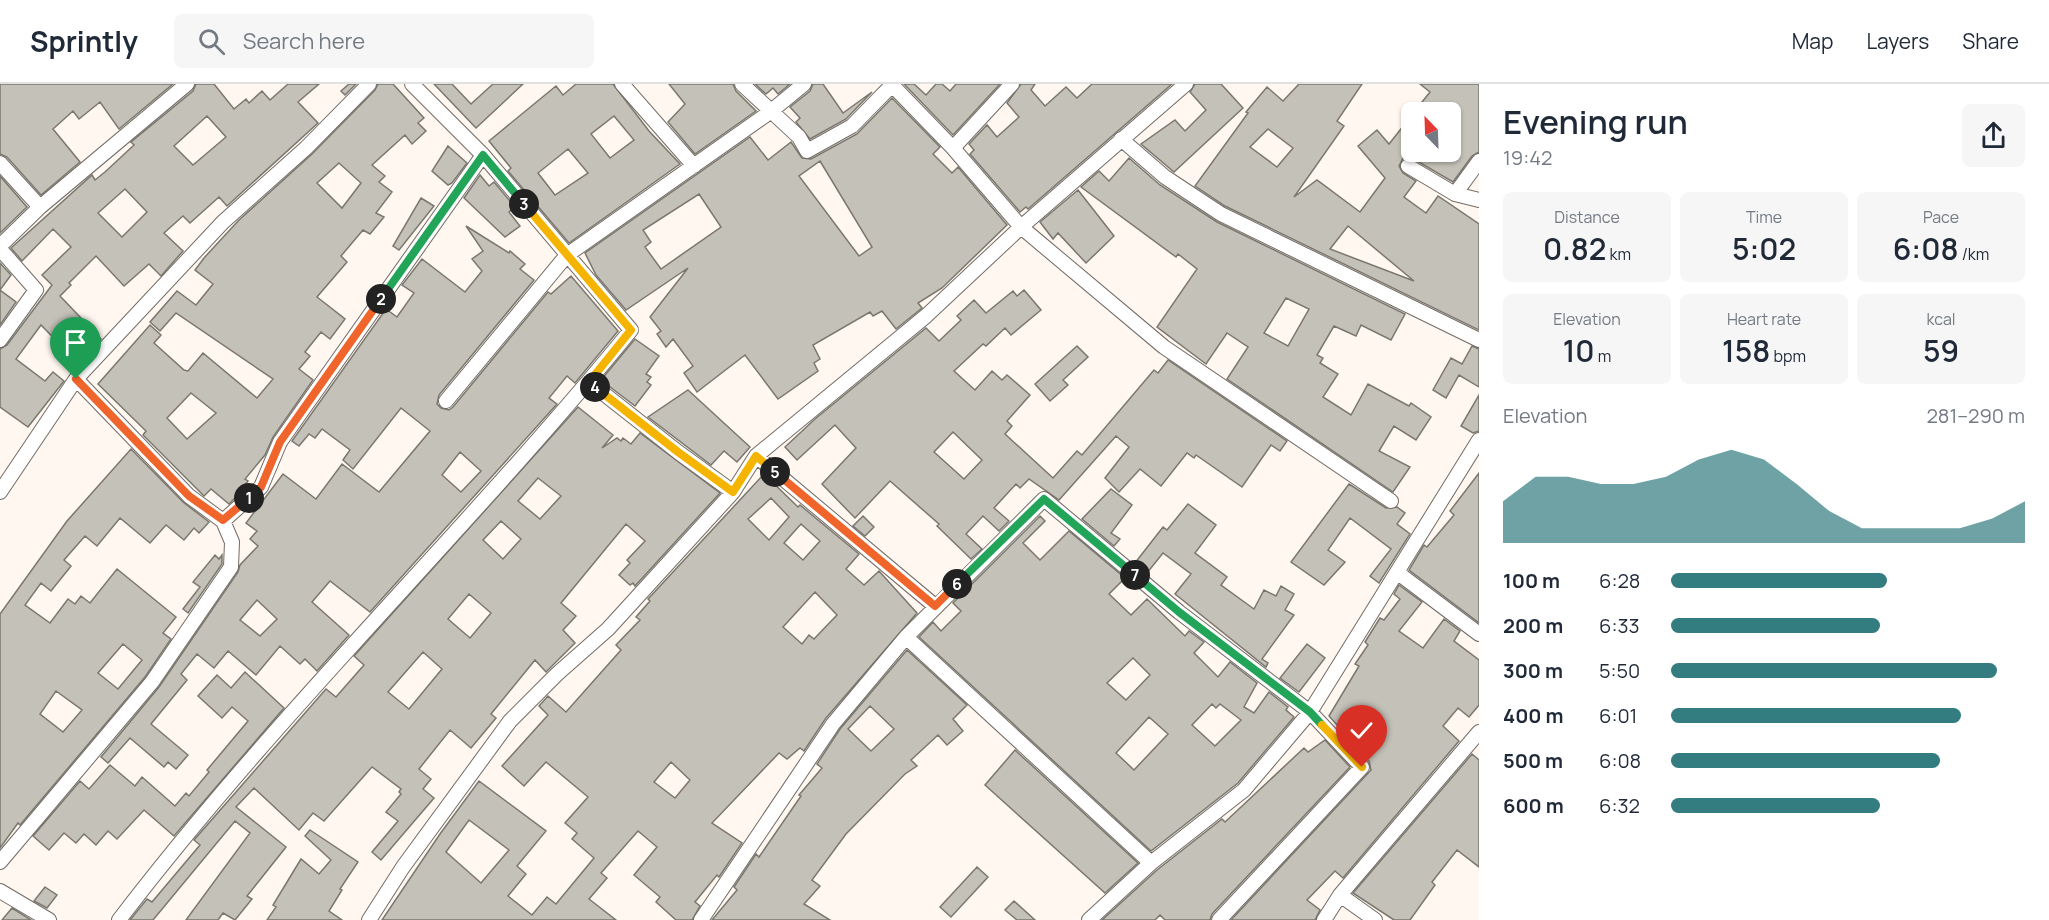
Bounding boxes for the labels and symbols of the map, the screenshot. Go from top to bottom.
north arrow [1401,102,1461,162]
pin: 3 [509,189,539,219]
pin: 2 [366,284,396,314]
pin [50,317,101,379]
pin: 4 [580,372,610,402]
pin: 5 [760,457,790,487]
pin: 1 [234,483,264,513]
pin: 7 [1120,560,1150,590]
pin: 6 [942,569,972,599]
pin [1336,705,1387,767]

